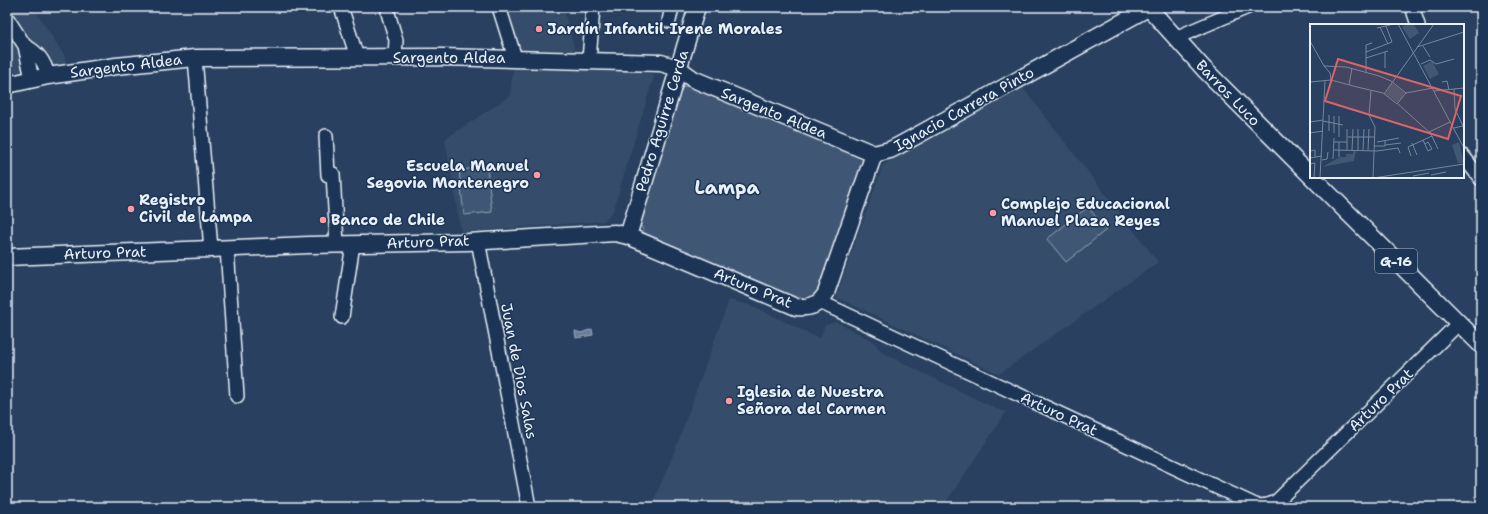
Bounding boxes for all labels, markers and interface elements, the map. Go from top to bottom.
place label: Jardín Infantil Irene Morales [547,19,783,39]
marker: Jardín Infantil Irene Morales [534,24,544,34]
inset map [1310,24,1464,178]
street label: Pedro Aguirre Cerda [631,47,693,195]
street label: Sargento Aldea [393,48,506,68]
street label: Sargento Aldea [69,49,184,83]
street label: Barros Luco [1191,56,1265,130]
street label: Ignacio Carrera Pinto [890,62,1038,156]
street label: Sargento Aldea [718,83,831,144]
place label: Escuela Manuel Segovia Montenegro [367,156,529,193]
marker: Escuela Manuel Segovia Montenegro [532,170,542,180]
district label: Lampa [694,175,760,200]
place label: Registro Civil de Lampa [139,190,253,227]
place label: Complejo Educacional Manuel Plaza Reyes [1001,194,1170,231]
marker: Registro Civil de Lampa [126,204,136,214]
marker: Complejo Educacional Manuel Plaza Reyes [988,208,998,218]
place label: Banco de Chile [331,210,445,230]
marker: Banco de Chile [318,215,328,225]
street label: Arturo Prat [386,231,470,253]
street label: Arturo Prat [63,242,147,264]
road number: G-16 [1375,249,1417,273]
street label: Arturo Prat [711,263,795,313]
street label: Juan de Dios Salas [496,301,542,441]
street label: Arturo Prat [1344,364,1418,436]
place label: Iglesia de Nuestra Señora del Carmen [737,382,886,419]
street label: Arturo Prat [1017,387,1101,441]
marker: Iglesia de Nuestra Señora del Carmen [724,396,734,406]

